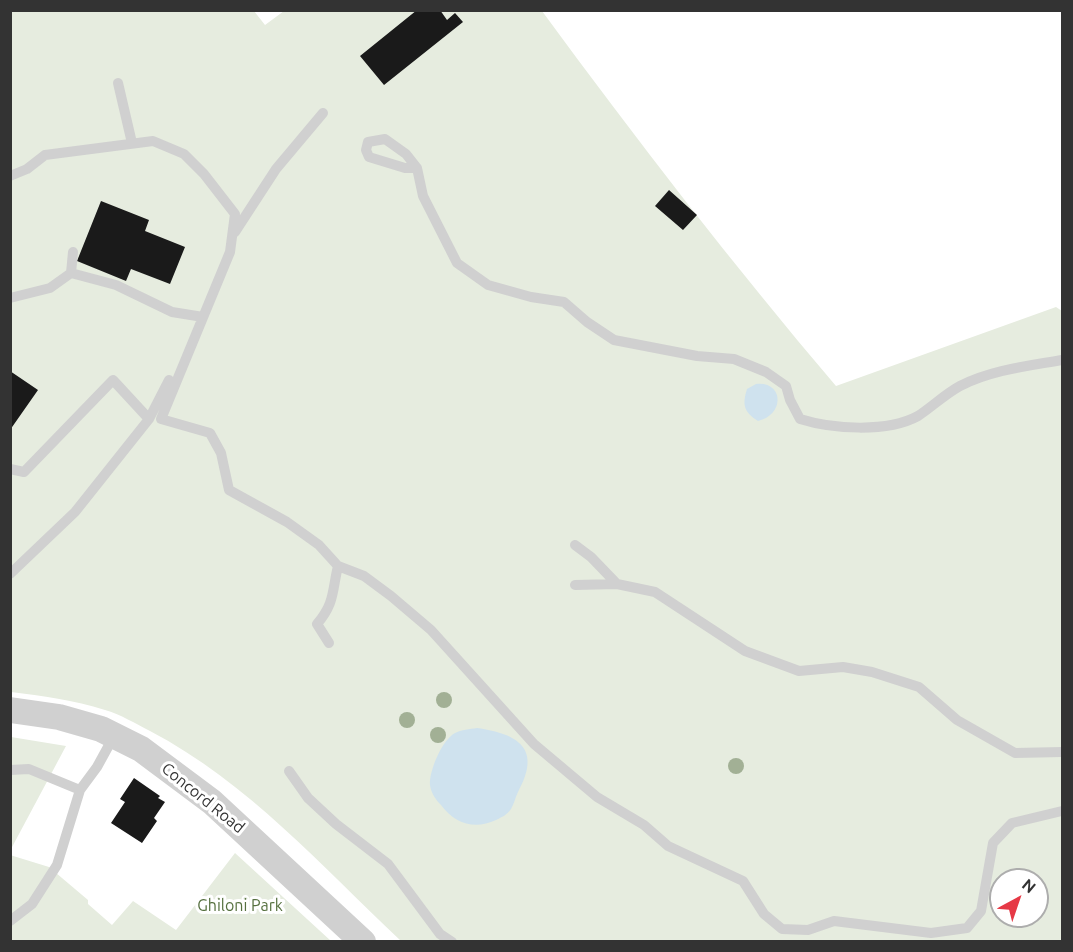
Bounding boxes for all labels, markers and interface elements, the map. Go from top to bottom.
street label: Concord Road [158,759,248,837]
north arrow [989,868,1049,928]
text: N [1019,875,1040,896]
park label: Ghiloni Park [197,896,283,916]

